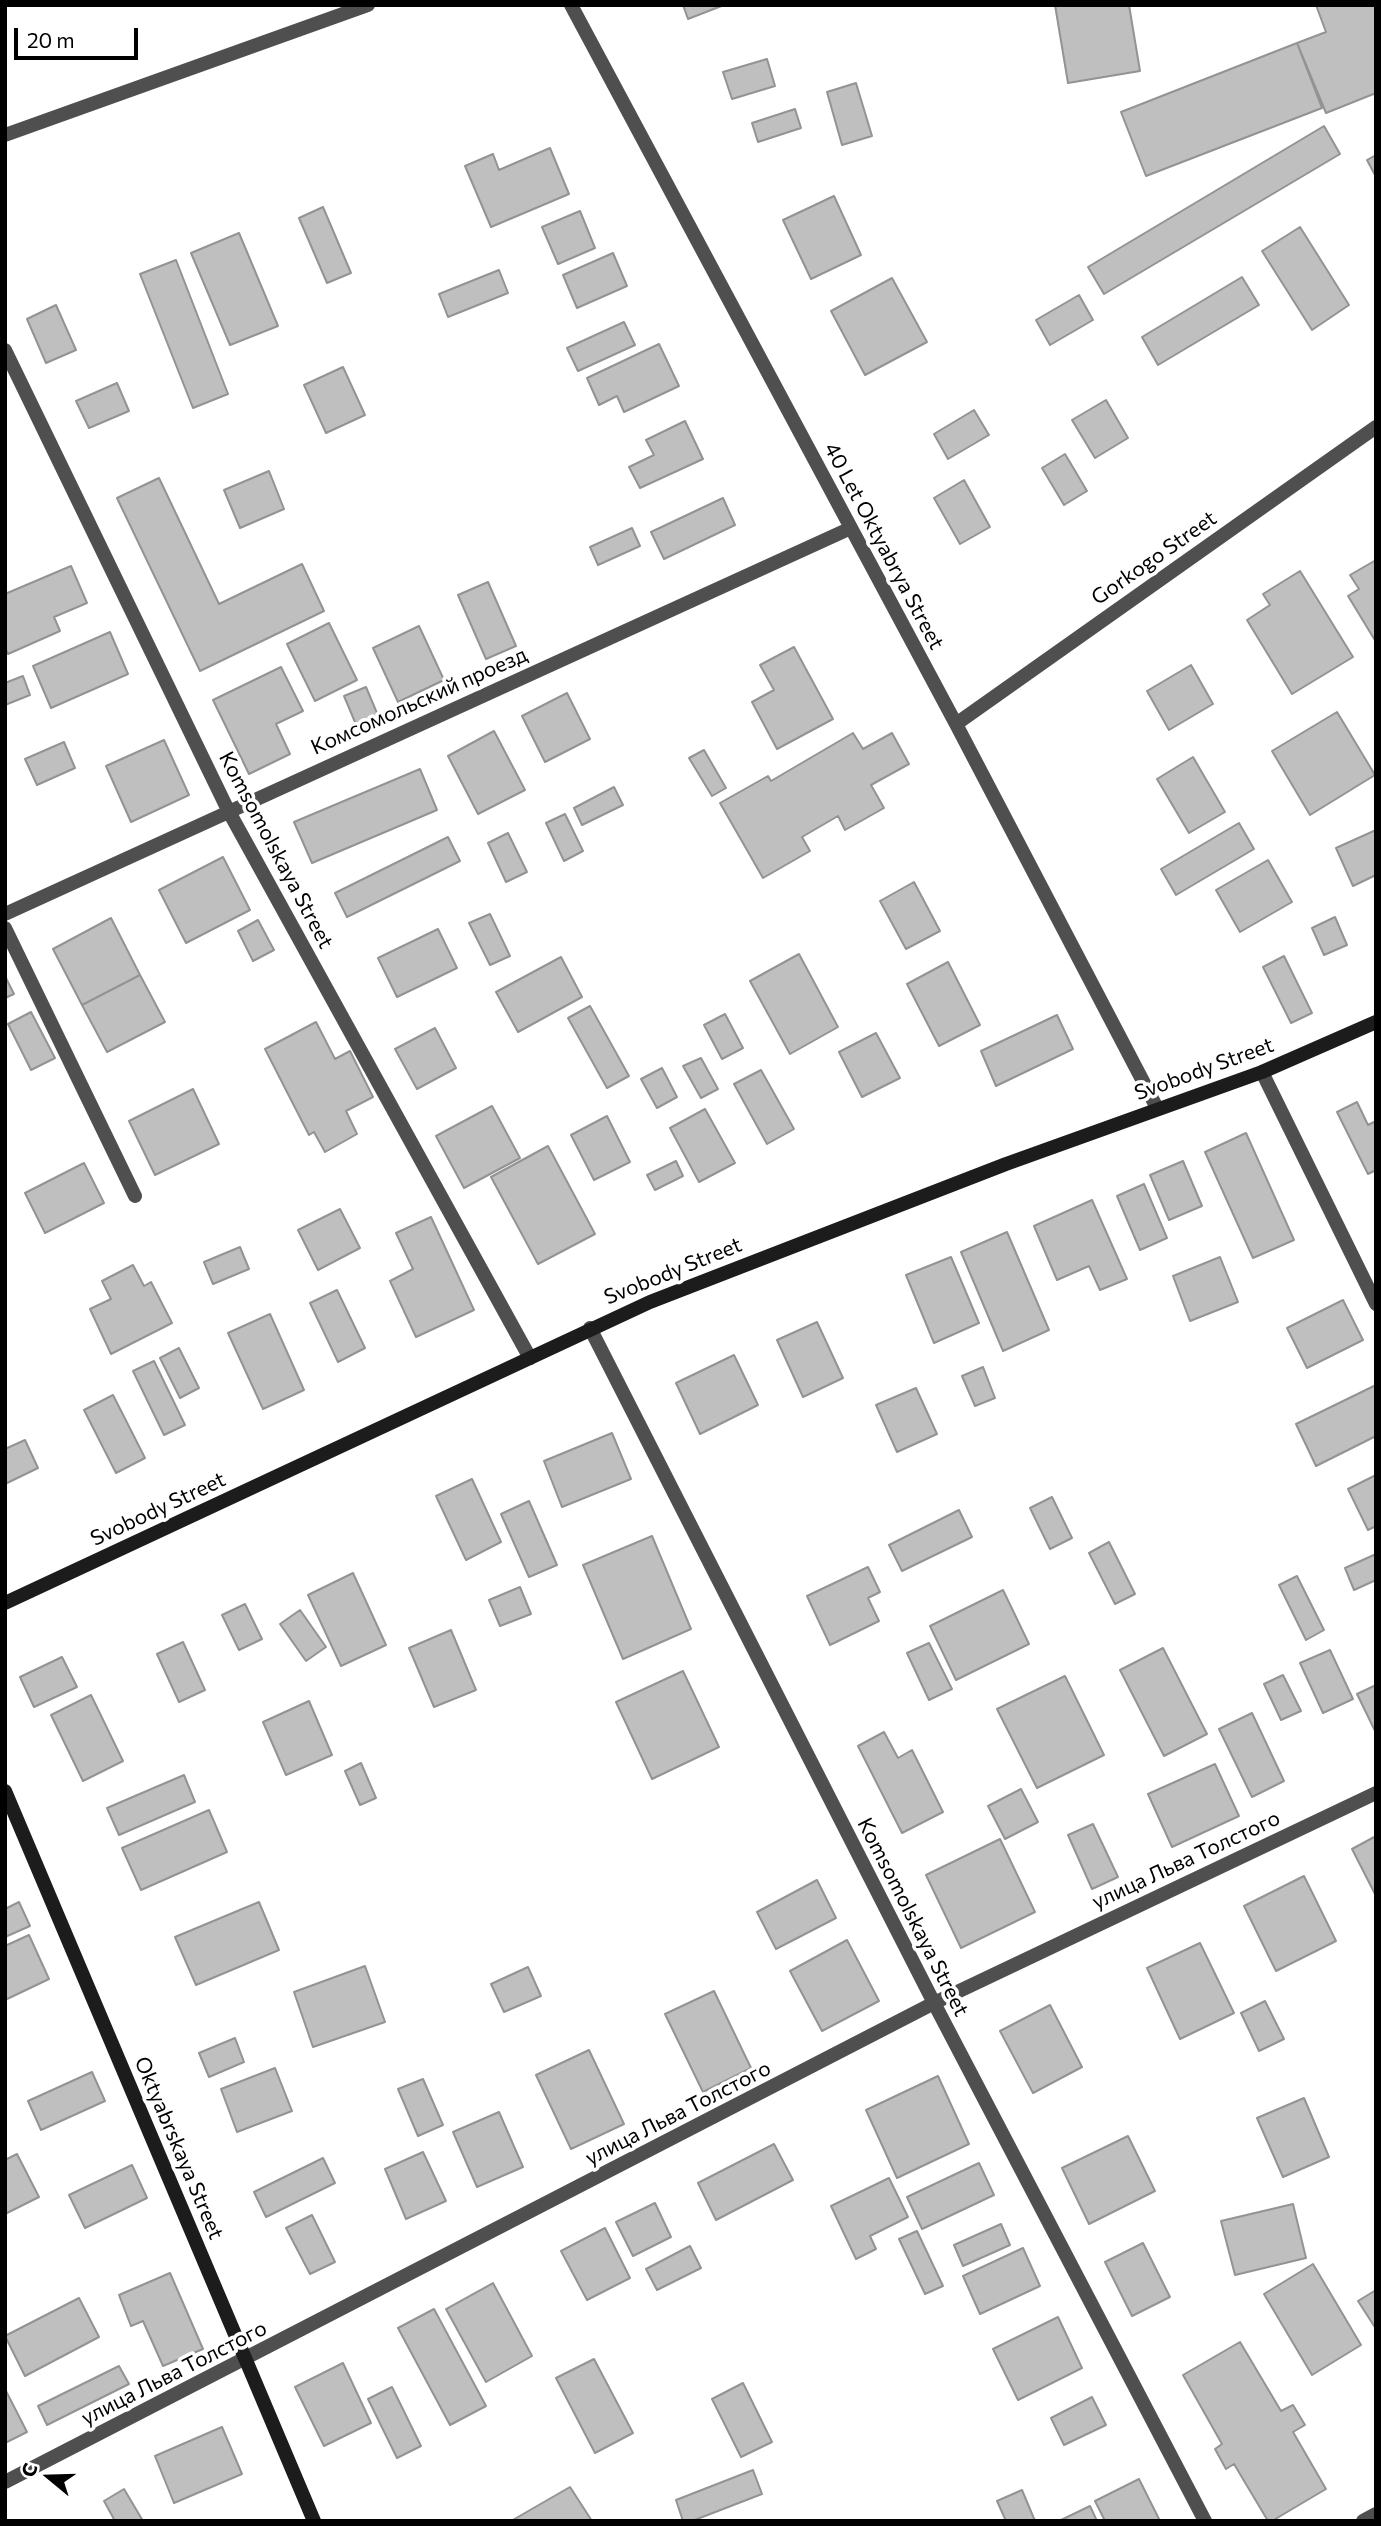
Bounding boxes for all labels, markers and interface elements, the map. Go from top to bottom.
scale bar [18,14,142,58]
text: 20 m [27,27,75,52]
street label: 40 Let Oktyabrya Street [819,438,949,654]
street label: Gorkogo Street [1087,506,1221,610]
street label: Комсомольский проезд [307,642,531,760]
street label: Komsomolskaya Street [213,747,339,953]
street label: Svobody Street [1131,1032,1277,1106]
street label: Svobody Street [601,1232,745,1310]
street label: Svobody Street [86,1467,230,1551]
street label: улица Льва Толстого [1088,1805,1284,1915]
street label: Komsomolskaya Street [852,1814,974,2020]
street label: Oktyabrskaya Street [129,2053,229,2243]
street label: улица Льва Толстого [581,2055,775,2171]
street label: улица Льва Толстого [77,2315,271,2431]
north arrow [14,2442,84,2512]
text: С [16,2460,42,2480]

